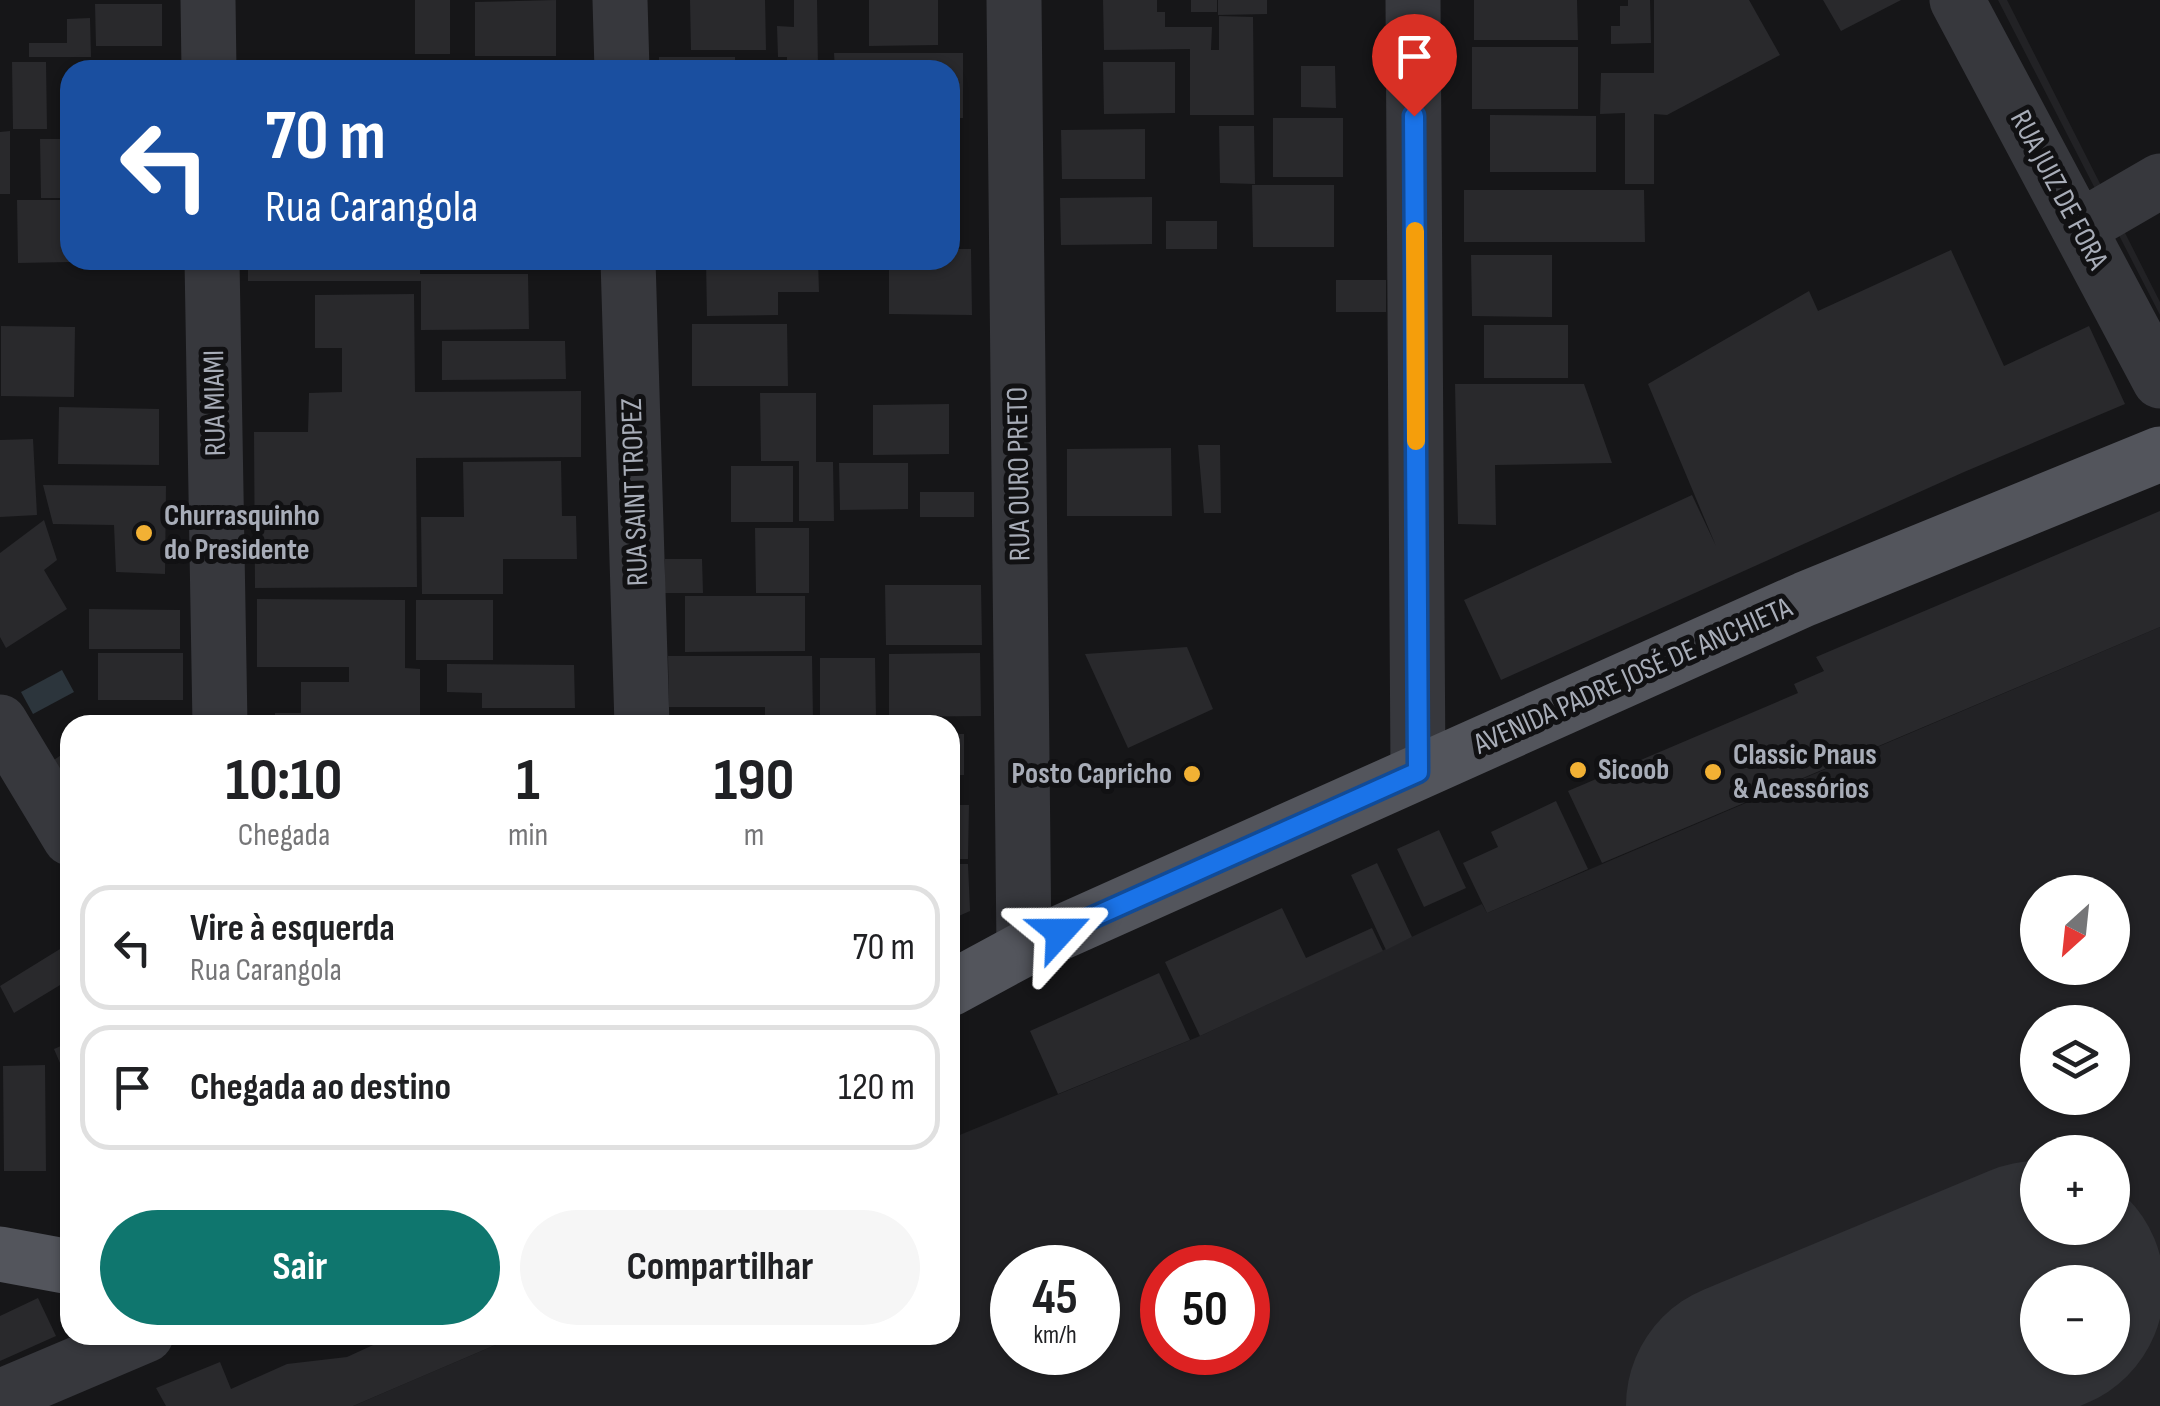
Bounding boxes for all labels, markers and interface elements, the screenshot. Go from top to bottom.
pin [1372,14,1457,117]
icon: arrive [1387,29,1442,84]
text: 70 m [265,95,386,179]
icon: left [100,100,230,230]
street label: RUA JUIZ DE FORA [2002,104,2116,276]
text: Rua Carangola [265,180,478,235]
street label: RUA MIAMI [196,349,234,457]
street label: RUA OURO PRETO [999,387,1039,561]
street label: RUA SAINT TROPEZ [614,397,656,587]
place label: Churrasquinho do Presidente [164,498,320,568]
marker: Churrasquinho do Presidente [133,522,155,544]
street label: AVENIDA PADRE JOSÉ DE ANCHIETA [1467,589,1798,763]
place label: Classic Pnaus & Acessórios [1733,737,1877,807]
text: 10:10 [226,745,342,817]
text: 1 [516,745,540,817]
text: 190 [714,745,794,817]
place label: Sicoob [1598,752,1669,788]
place label: Posto Capricho [1012,756,1172,792]
marker: Sicoob [1567,759,1589,781]
marker: Classic Pnaus & Acessórios [1702,761,1724,783]
marker: Posto Capricho [1181,763,1203,785]
text: Chegada [238,816,330,855]
text: min [508,816,548,855]
text: m [744,816,764,855]
north arrow [2020,875,2130,985]
map controls [2020,875,2130,1375]
position arrow [1008,880,1112,984]
text: Vire à esquerda [190,906,395,951]
icon: left [105,920,160,975]
text: 70 m [853,925,915,970]
text: Rua Carangola [190,951,342,990]
button: layers [2020,1005,2130,1115]
icon: arrive [105,1060,160,1115]
text: Chegada ao destino [190,1065,451,1110]
text: 120 m [838,1065,915,1110]
button: + [2020,1135,2130,1245]
button: Sair [100,1210,500,1325]
button: Compartilhar [520,1210,920,1325]
speed limit sign: 50 [1140,1245,1270,1375]
button: − [2020,1265,2130,1375]
text: 45 [1032,1268,1078,1328]
text: km/h [1033,1320,1077,1351]

